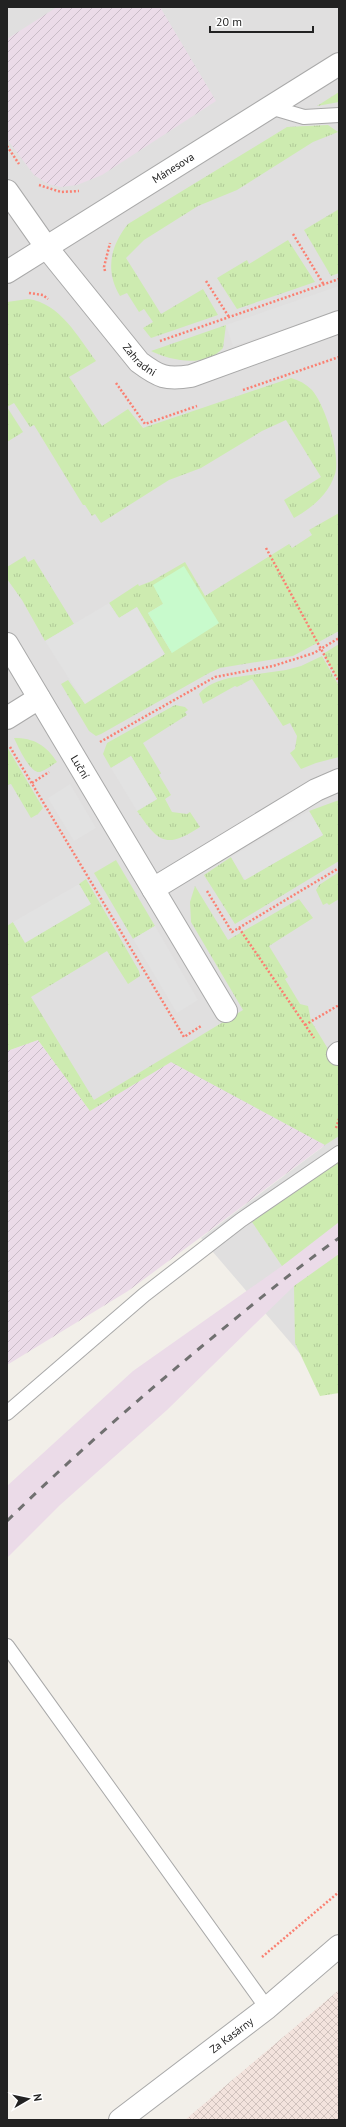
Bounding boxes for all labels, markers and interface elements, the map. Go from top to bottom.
scale bar [210,8,313,34]
text: 20 m [216,14,242,29]
street label: Mánesova [149,150,197,186]
street label: Zahradní [120,341,159,379]
street label: Luční [68,752,93,781]
street label: Za Kasárny [207,2014,257,2056]
north arrow [8,2079,48,2119]
text: N [30,2093,45,2102]

